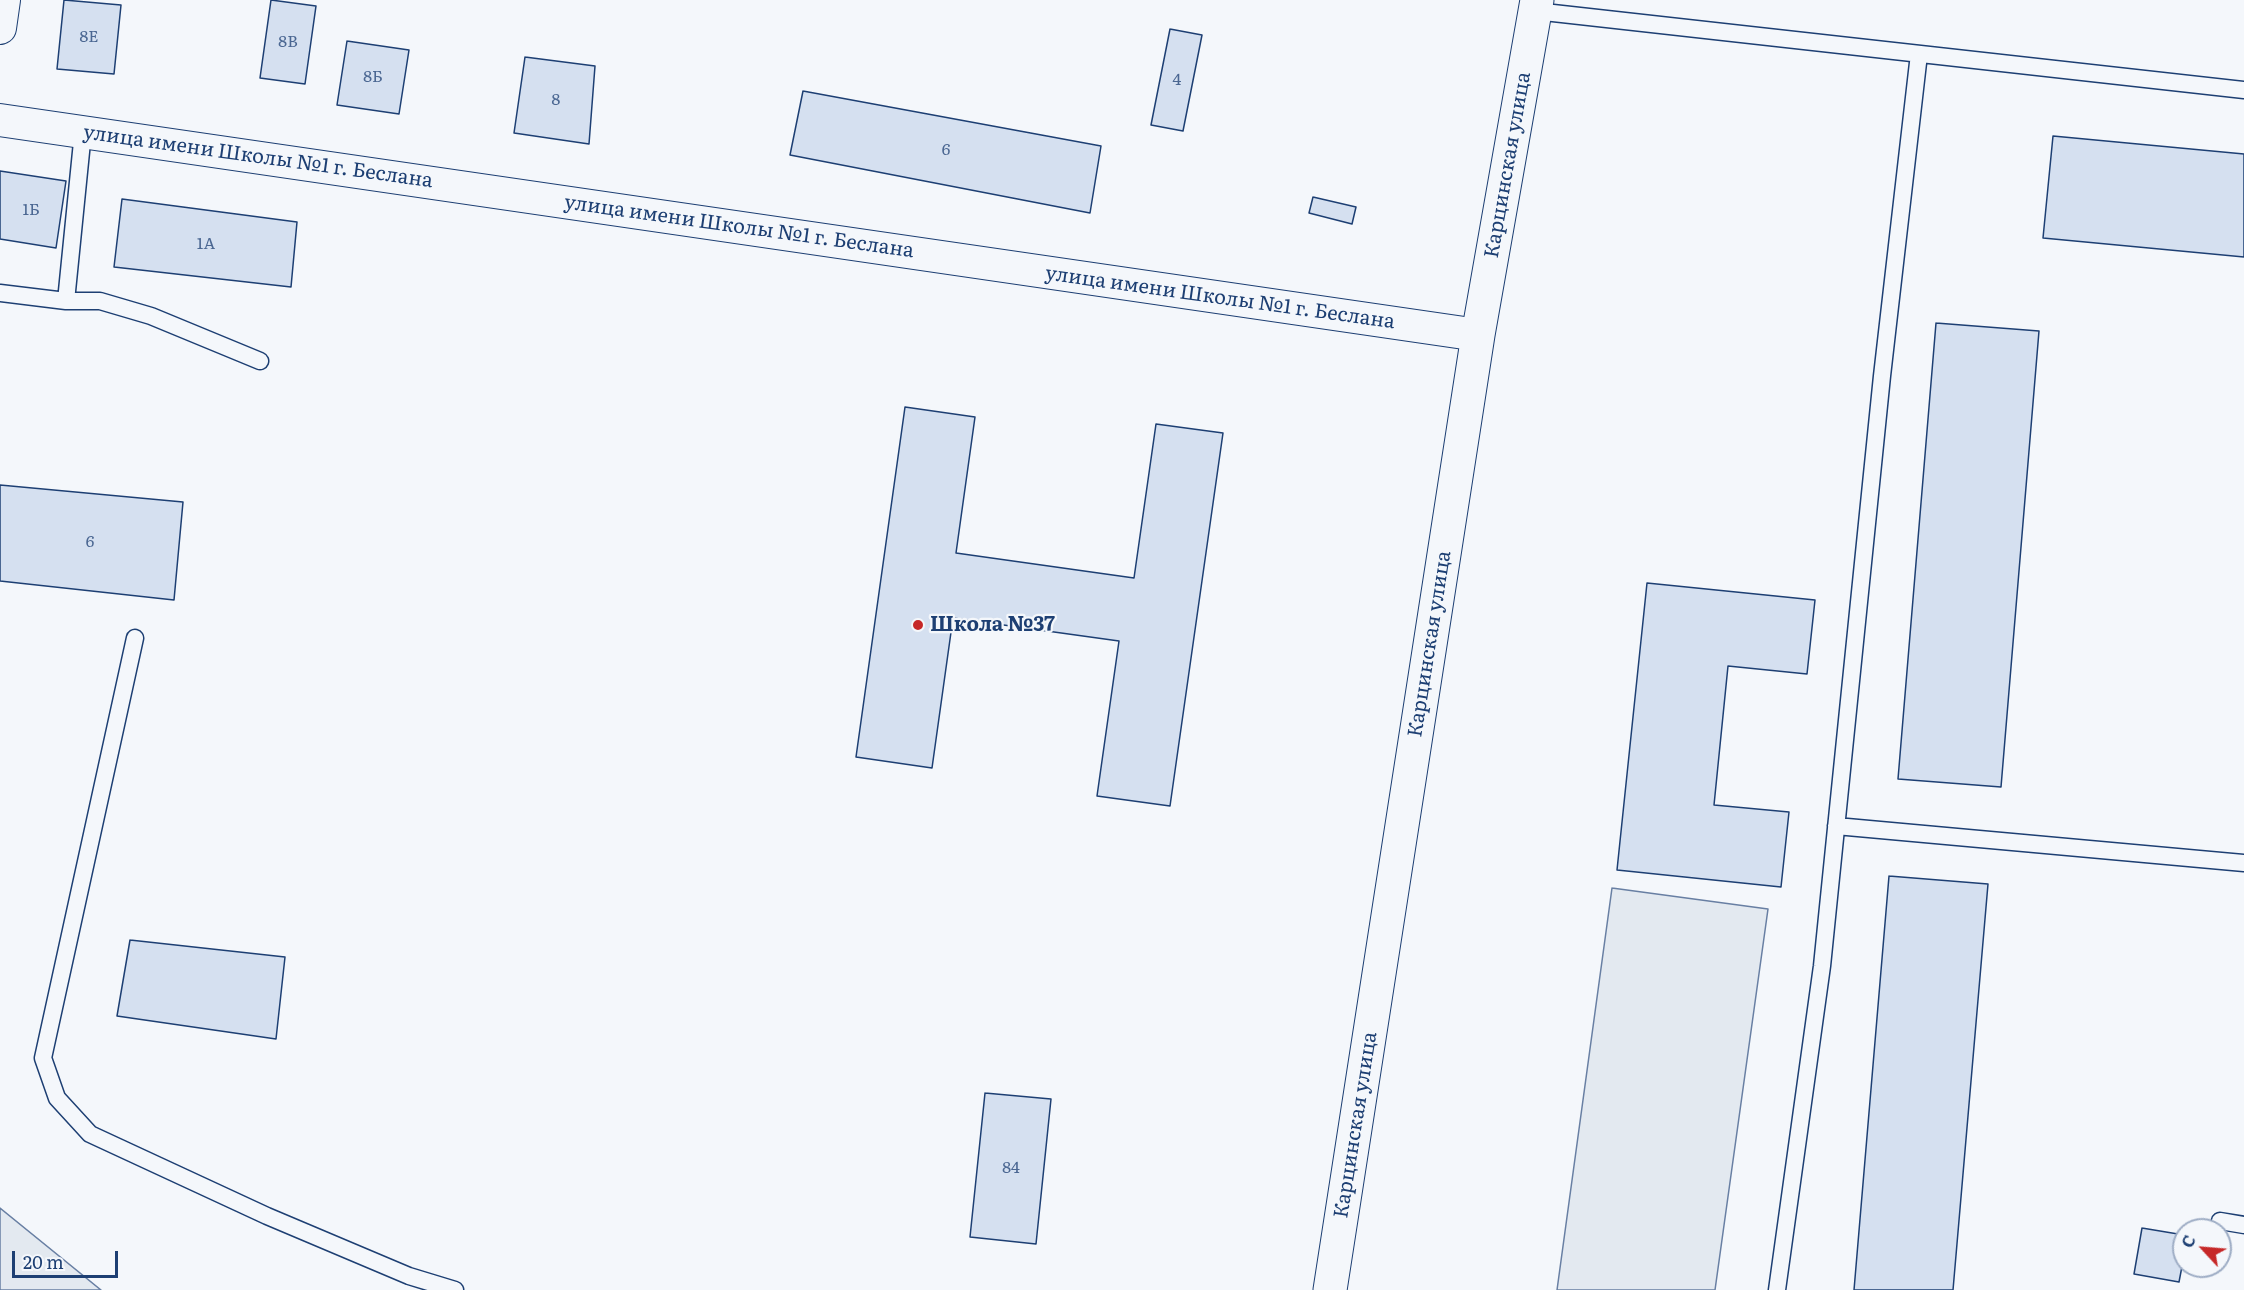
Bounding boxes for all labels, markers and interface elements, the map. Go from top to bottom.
house number: 8Е [79,27,99,47]
house number: 8В [278,32,298,52]
house number: 8Б [363,67,383,87]
house number: 4 [1173,70,1181,90]
street label: Карцинская улица [1480,70,1536,260]
house number: 8 [552,90,560,110]
street label: улица имени Школы №1 г. Беслана [82,121,434,193]
house number: 6 [942,140,950,160]
street label: улица имени Школы №1 г. Беслана [563,191,915,263]
house number: 1Б [22,200,40,220]
house number: 1А [197,234,215,254]
street label: улица имени Школы №1 г. Беслана [1044,262,1396,334]
house number: 6 [86,532,94,552]
street label: Карцинская улица [1403,549,1457,739]
place label: Школа №37 [930,613,1055,637]
marker: Школа №37 [911,618,925,632]
street label: Карцинская улица [1329,1030,1383,1220]
house number: 84 [1002,1158,1020,1178]
north arrow [2172,1218,2232,1278]
text: С [2174,1231,2201,1251]
scale bar [15,1239,122,1277]
text: 20 m [23,1248,64,1275]

